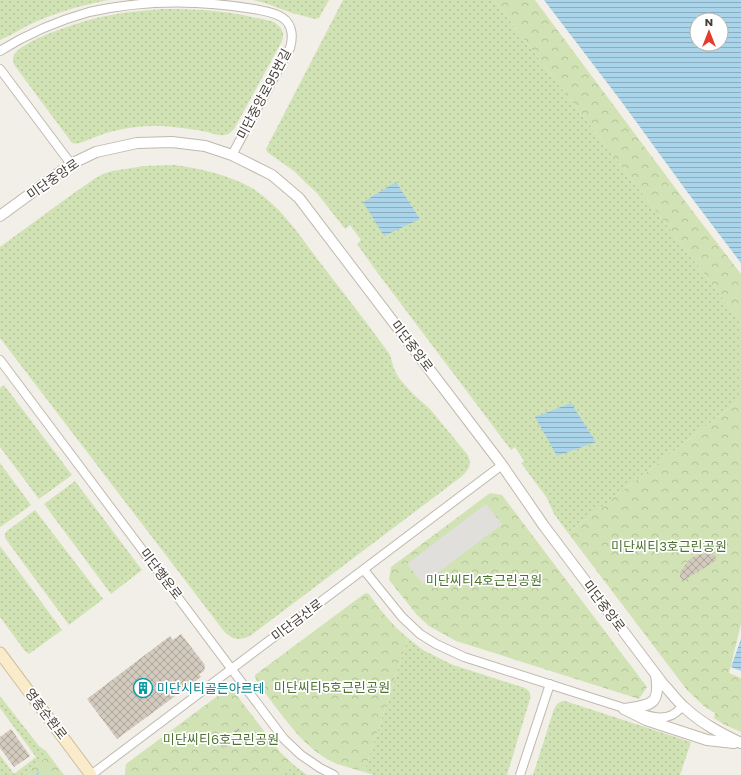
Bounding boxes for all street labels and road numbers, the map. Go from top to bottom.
street label: 미단중앙로95번길 [232,45,296,143]
street label: 미단중앙로 [23,154,83,204]
street label: 미단중앙로 [386,316,438,376]
street label: 미단행운로 [135,544,187,604]
street label: 미단중앙로 [578,576,630,636]
street label: 미단금산로 [267,594,327,646]
street label: 영종순환로 [20,684,72,744]

